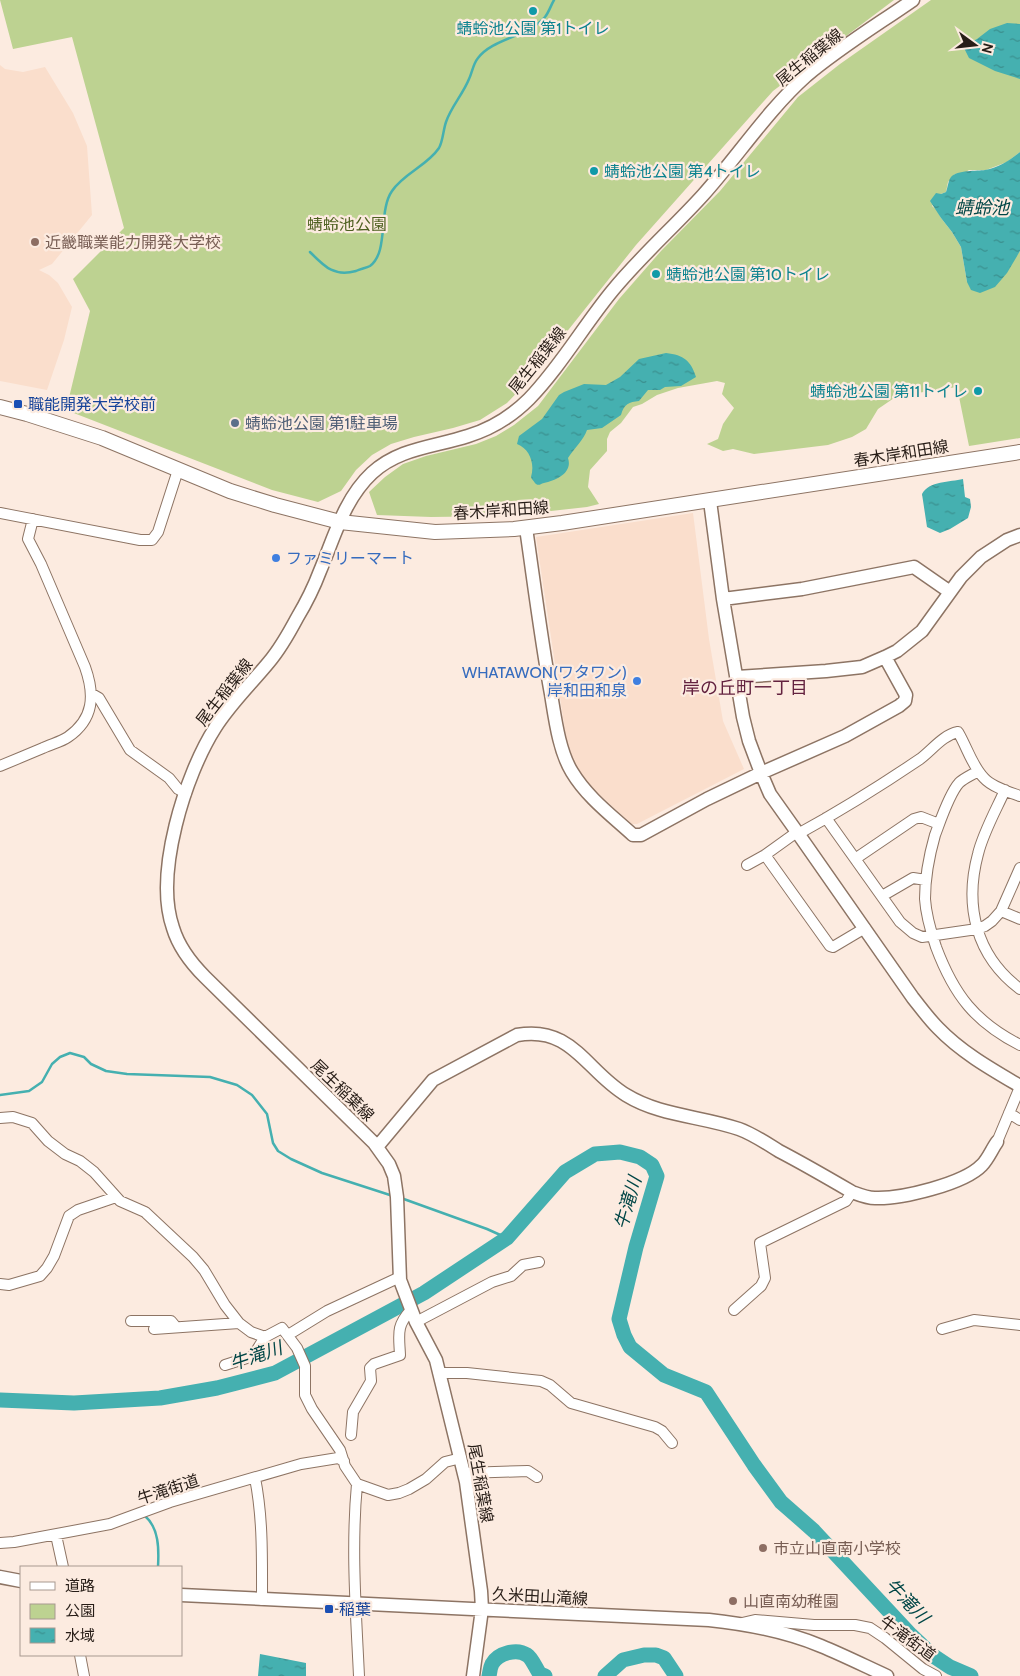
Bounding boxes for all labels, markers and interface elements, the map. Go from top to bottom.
marker: 蜻蛉池公園 第1トイレ [527,5,539,17]
place label: 蜻蛉池公園 第1トイレ [457,19,609,38]
north arrow [950,20,1000,70]
street label: 尾生稲葉線 [772,25,846,90]
text: N [978,41,998,55]
place label: 蜻蛉池公園 第4トイレ [604,162,761,181]
marker: 蜻蛉池公園 第4トイレ [588,165,600,177]
water label: 蜻蛉池 [955,197,1011,219]
park label: 蜻蛉池公園 [307,215,387,234]
place label: 近畿職業能力開発大学校 [45,233,221,252]
marker: 近畿職業能力開発大学校 [29,236,41,248]
place label: 蜻蛉池公園 第10トイレ [666,265,830,284]
marker: 蜻蛉池公園 第10トイレ [650,268,662,280]
street label: 尾生稲葉線 [505,323,570,397]
place label: 蜻蛉池公園 第11トイレ [810,382,968,401]
marker: 蜻蛉池公園 第11トイレ [972,385,984,397]
place label: 職能開発大学校前 [28,395,156,414]
marker: 職能開発大学校前 [12,398,24,410]
place label: 蜻蛉池公園 第1駐車場 [245,414,398,433]
marker: 蜻蛉池公園 第1駐車場 [229,417,241,429]
street label: 春木岸和田線 [852,437,950,470]
street label: 春木岸和田線 [452,498,550,523]
place label: ファミリーマート [286,549,414,568]
marker: ファミリーマート [270,552,282,564]
street label: 尾生稲葉線 [192,655,257,730]
place label: WHATAWON(ワタワン) 岸和田和泉 [462,663,627,700]
marker: WHATAWON(ワタワン) 岸和田和泉 [631,675,643,687]
district label: 岸の丘町一丁目 [682,677,808,699]
street label: 尾生稲葉線 [307,1056,378,1125]
water label: 牛滝川 [610,1172,647,1232]
water label: 牛滝川 [227,1336,287,1375]
street label: 尾生稲葉線 [464,1442,497,1524]
street label: 牛滝街道 [135,1471,202,1508]
place label: 市立山直南小学校 [773,1539,901,1558]
marker: 市立山直南小学校 [757,1542,769,1554]
legend [20,1566,182,1656]
water label: 牛滝川 [880,1574,935,1630]
text: 道路 [65,1577,95,1595]
street label: 久米田山滝線 [492,1584,588,1608]
place label: 山直南幼稚園 [743,1592,839,1611]
marker: 山直南幼稚園 [727,1595,739,1607]
place label: 稲葉 [339,1600,371,1619]
text: 公園 [65,1602,95,1620]
marker: 稲葉 [323,1603,335,1615]
street label: 牛滝街道 [876,1612,939,1665]
text: 水域 [65,1627,95,1645]

